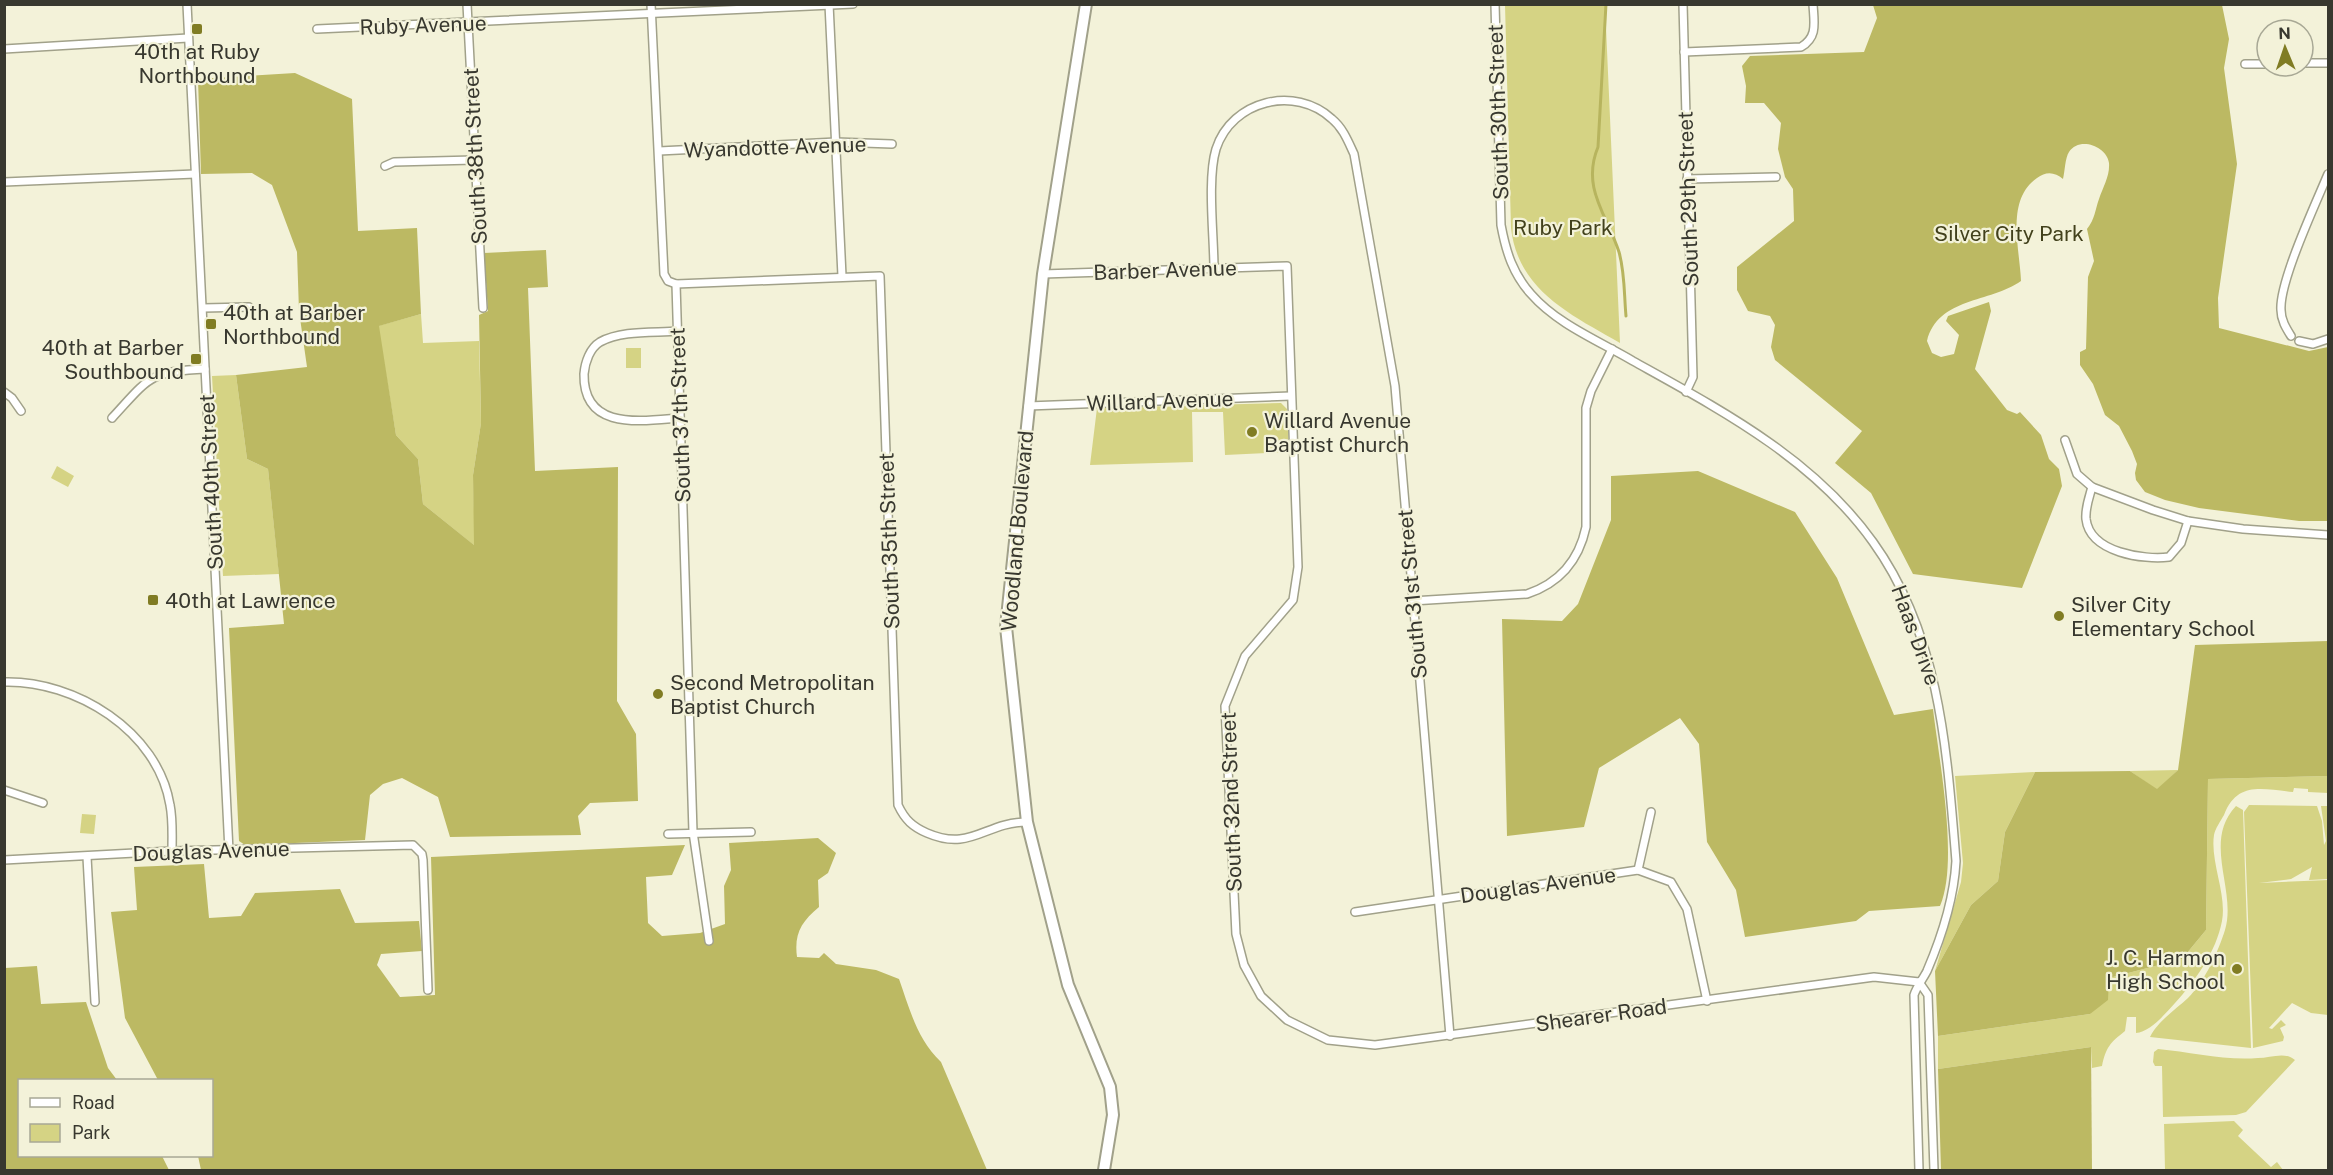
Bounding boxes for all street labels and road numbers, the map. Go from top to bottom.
street label: Ruby Avenue [359,10,487,40]
street label: South 30th Street [1482,24,1514,200]
street label: South 38th Street [458,67,492,245]
street label: South 29th Street [1672,111,1704,287]
street label: Wyandotte Avenue [683,131,867,163]
street label: Barber Avenue [1093,255,1237,285]
street label: South 37th Street [664,327,696,503]
street label: Willard Avenue [1086,386,1234,416]
street label: South 40th Street [194,393,228,571]
street label: Woodland Boulevard [996,430,1038,632]
street label: South 35th Street [873,452,905,630]
street label: South 31st Street [1392,508,1432,680]
street label: Haas Drive [1886,581,1946,689]
street label: South 32nd Street [1215,711,1247,893]
street label: Douglas Avenue [132,836,290,866]
street label: Douglas Avenue [1458,862,1618,908]
street label: Shearer Road [1534,993,1668,1037]

